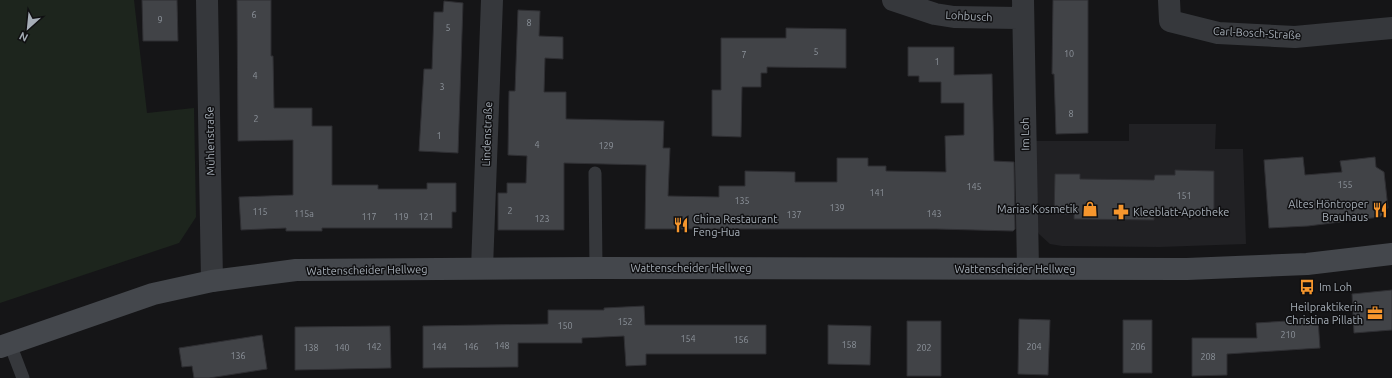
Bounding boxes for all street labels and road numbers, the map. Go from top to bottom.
street label: Lohbusch [945,9,993,23]
street label: Carl-Bosch-Straße [1213,25,1301,41]
street label: Lindenstraße [480,101,494,167]
street label: Mühlenstraße [203,106,217,176]
street label: Im Loh [1019,117,1031,151]
street label: Wattenscheider Hellweg [630,262,752,274]
street label: Wattenscheider Hellweg [306,263,428,277]
street label: Wattenscheider Hellweg [954,263,1076,275]

